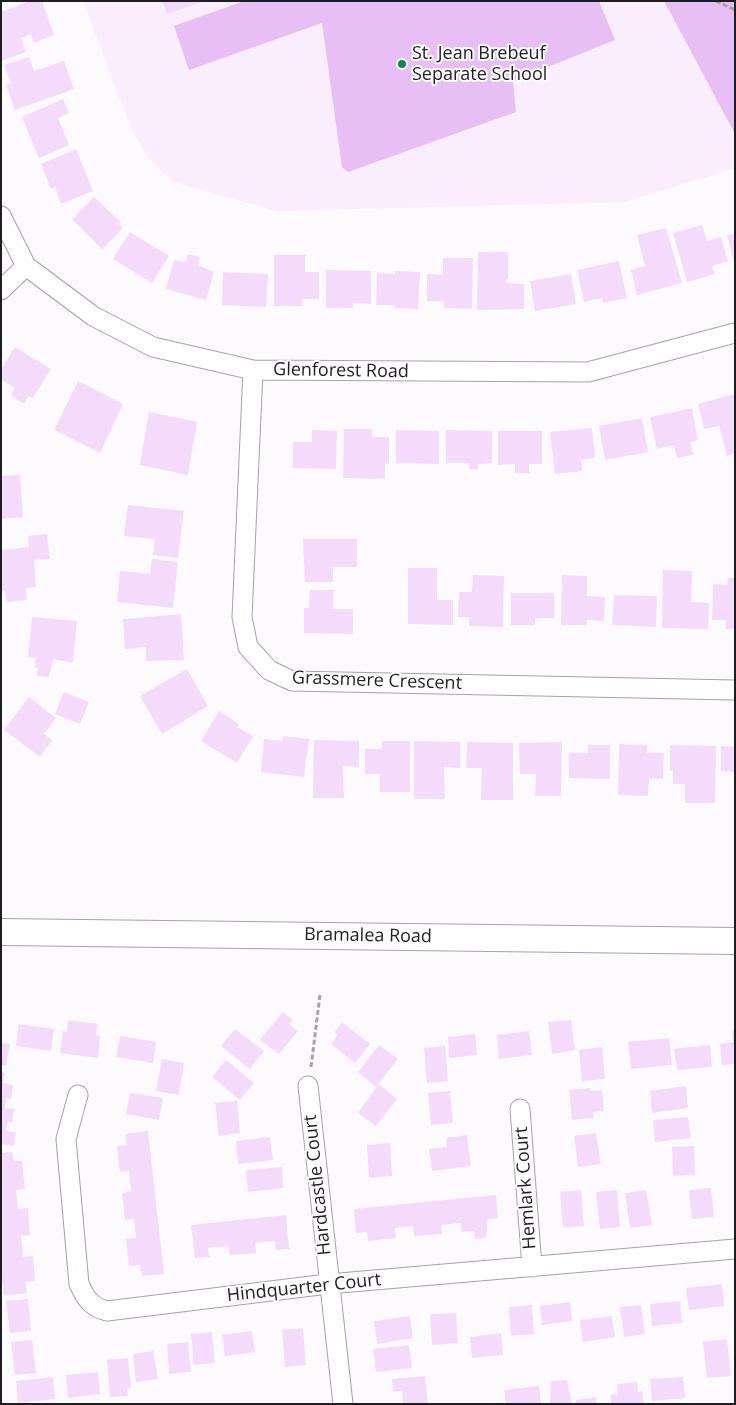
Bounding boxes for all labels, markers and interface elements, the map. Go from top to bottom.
place label: St. Jean Brebeuf Separate School [412,43,547,86]
marker: St. Jean Brebeuf Separate School [396,58,408,70]
street label: Glenforest Road [273,359,409,383]
street label: Grassmere Crescent [292,667,462,695]
street label: Bramalea Road [304,924,432,948]
street label: Hardcastle Court [300,1113,336,1257]
street label: Hemlark Court [511,1126,541,1250]
street label: Hindquarter Court [226,1269,382,1307]

